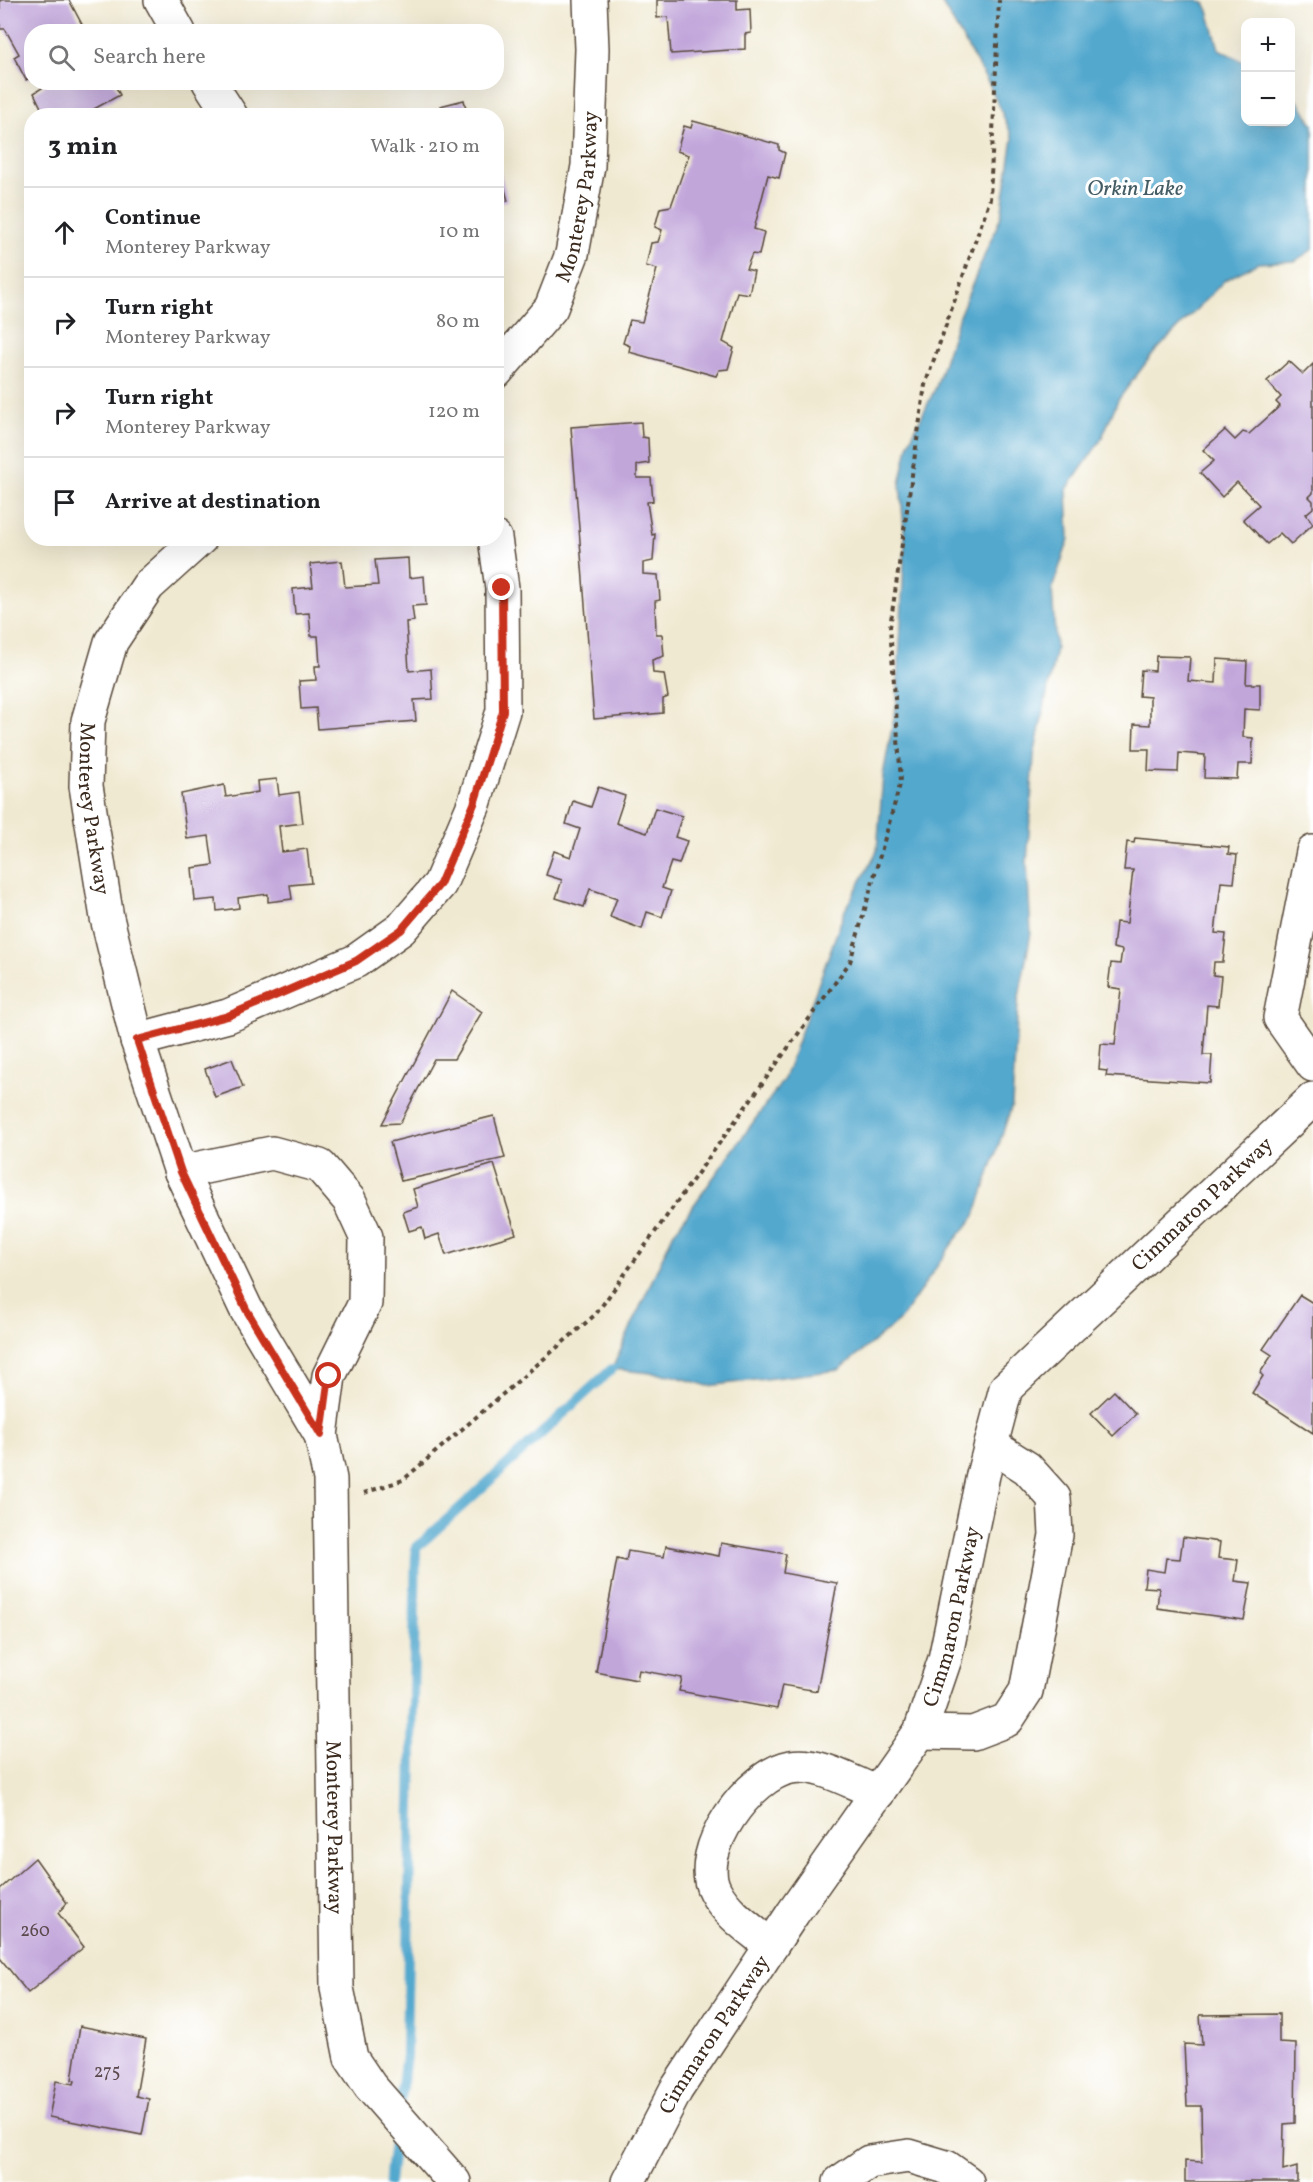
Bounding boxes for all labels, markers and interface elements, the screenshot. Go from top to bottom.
map controls [1241,18,1295,126]
button: + [1241,18,1295,72]
search box [24,24,504,90]
icon: search [45,41,78,74]
text: Search here [93,42,206,73]
button: − [1241,72,1295,126]
street label: Monterey Parkway [549,110,606,287]
text: 3 min [48,129,118,165]
text: Walk · 210 m [370,133,480,161]
water label: Orkin Lake [1087,174,1183,205]
text: Continue [105,203,201,234]
icon: ahead [48,216,81,249]
text: 10 m [439,218,480,246]
text: Monterey Parkway [105,234,271,262]
text: Turn right [105,293,213,324]
icon: right [48,306,81,339]
text: 80 m [436,308,480,336]
text: Monterey Parkway [105,324,271,352]
text: Turn right [105,383,213,414]
icon: right [48,396,81,429]
text: 120 m [428,398,480,426]
text: Monterey Parkway [105,414,271,442]
icon: arrive [48,486,81,519]
text: Arrive at destination [105,487,321,518]
route end [488,574,514,600]
street label: Monterey Parkway [70,722,116,898]
street label: Cimmaron Parkway [1126,1130,1281,1279]
route start [315,1362,341,1388]
street label: Cimmaron Parkway [917,1523,988,1711]
street label: Monterey Parkway [318,1740,349,1915]
house number: 260 [20,1919,50,1944]
street label: Cimmaron Parkway [653,1949,778,2120]
house number: 275 [94,2060,120,2085]

